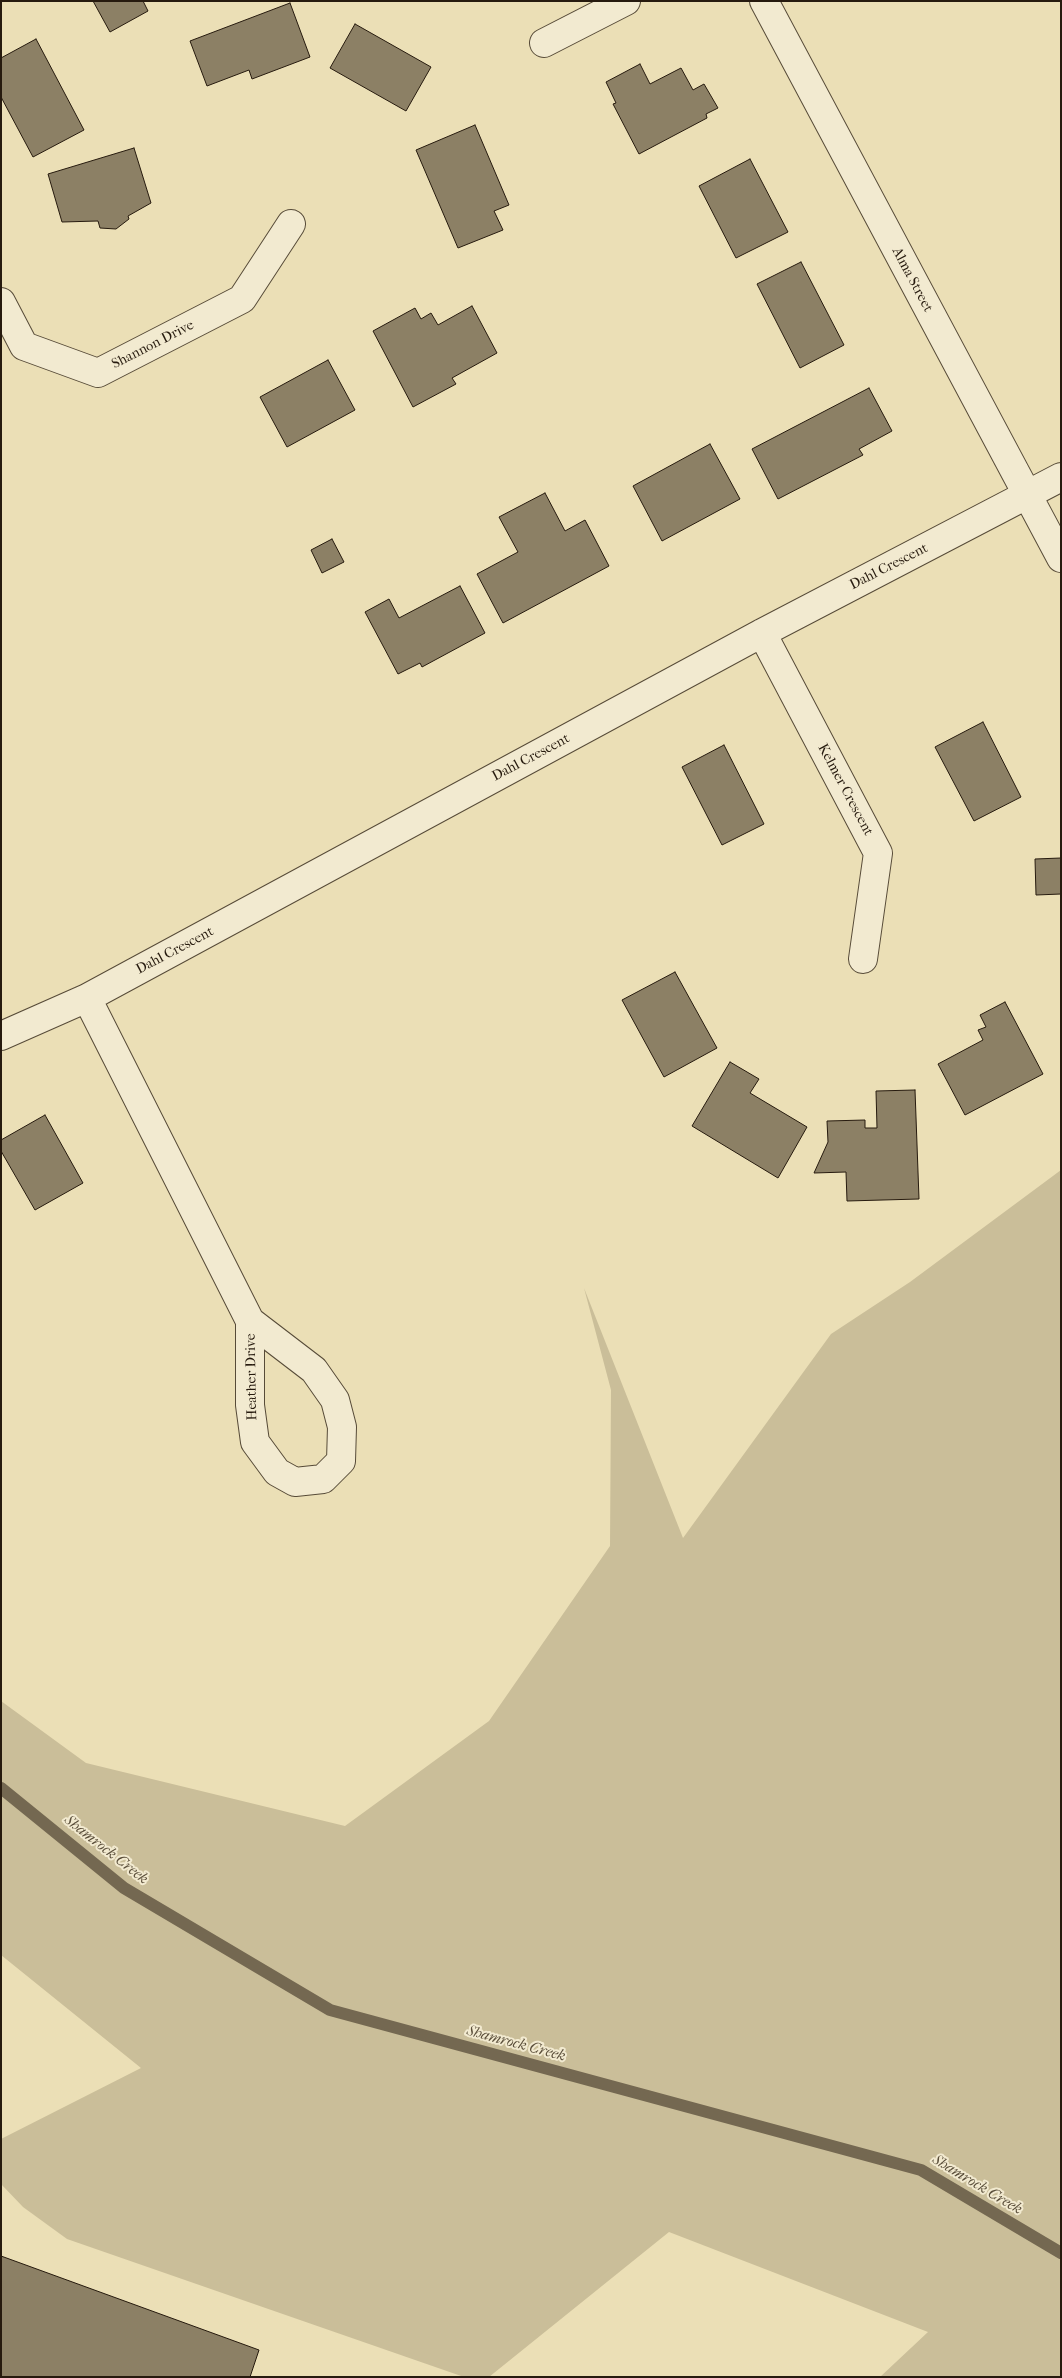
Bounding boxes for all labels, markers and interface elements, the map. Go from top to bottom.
street label: Alma Street [888,245,936,315]
street label: Shannon Drive [109,317,197,373]
street label: Dahl Crescent [847,540,931,594]
street label: Dahl Crescent [489,731,573,785]
street label: Kelmer Crescent [814,741,876,839]
street label: Dahl Crescent [133,924,217,978]
street label: Heather Drive [243,1333,261,1421]
water label: Shamrock Creek [60,1812,152,1888]
water label: Shamrock Creek [465,2022,567,2066]
water label: Shamrock Creek [929,2151,1025,2219]

